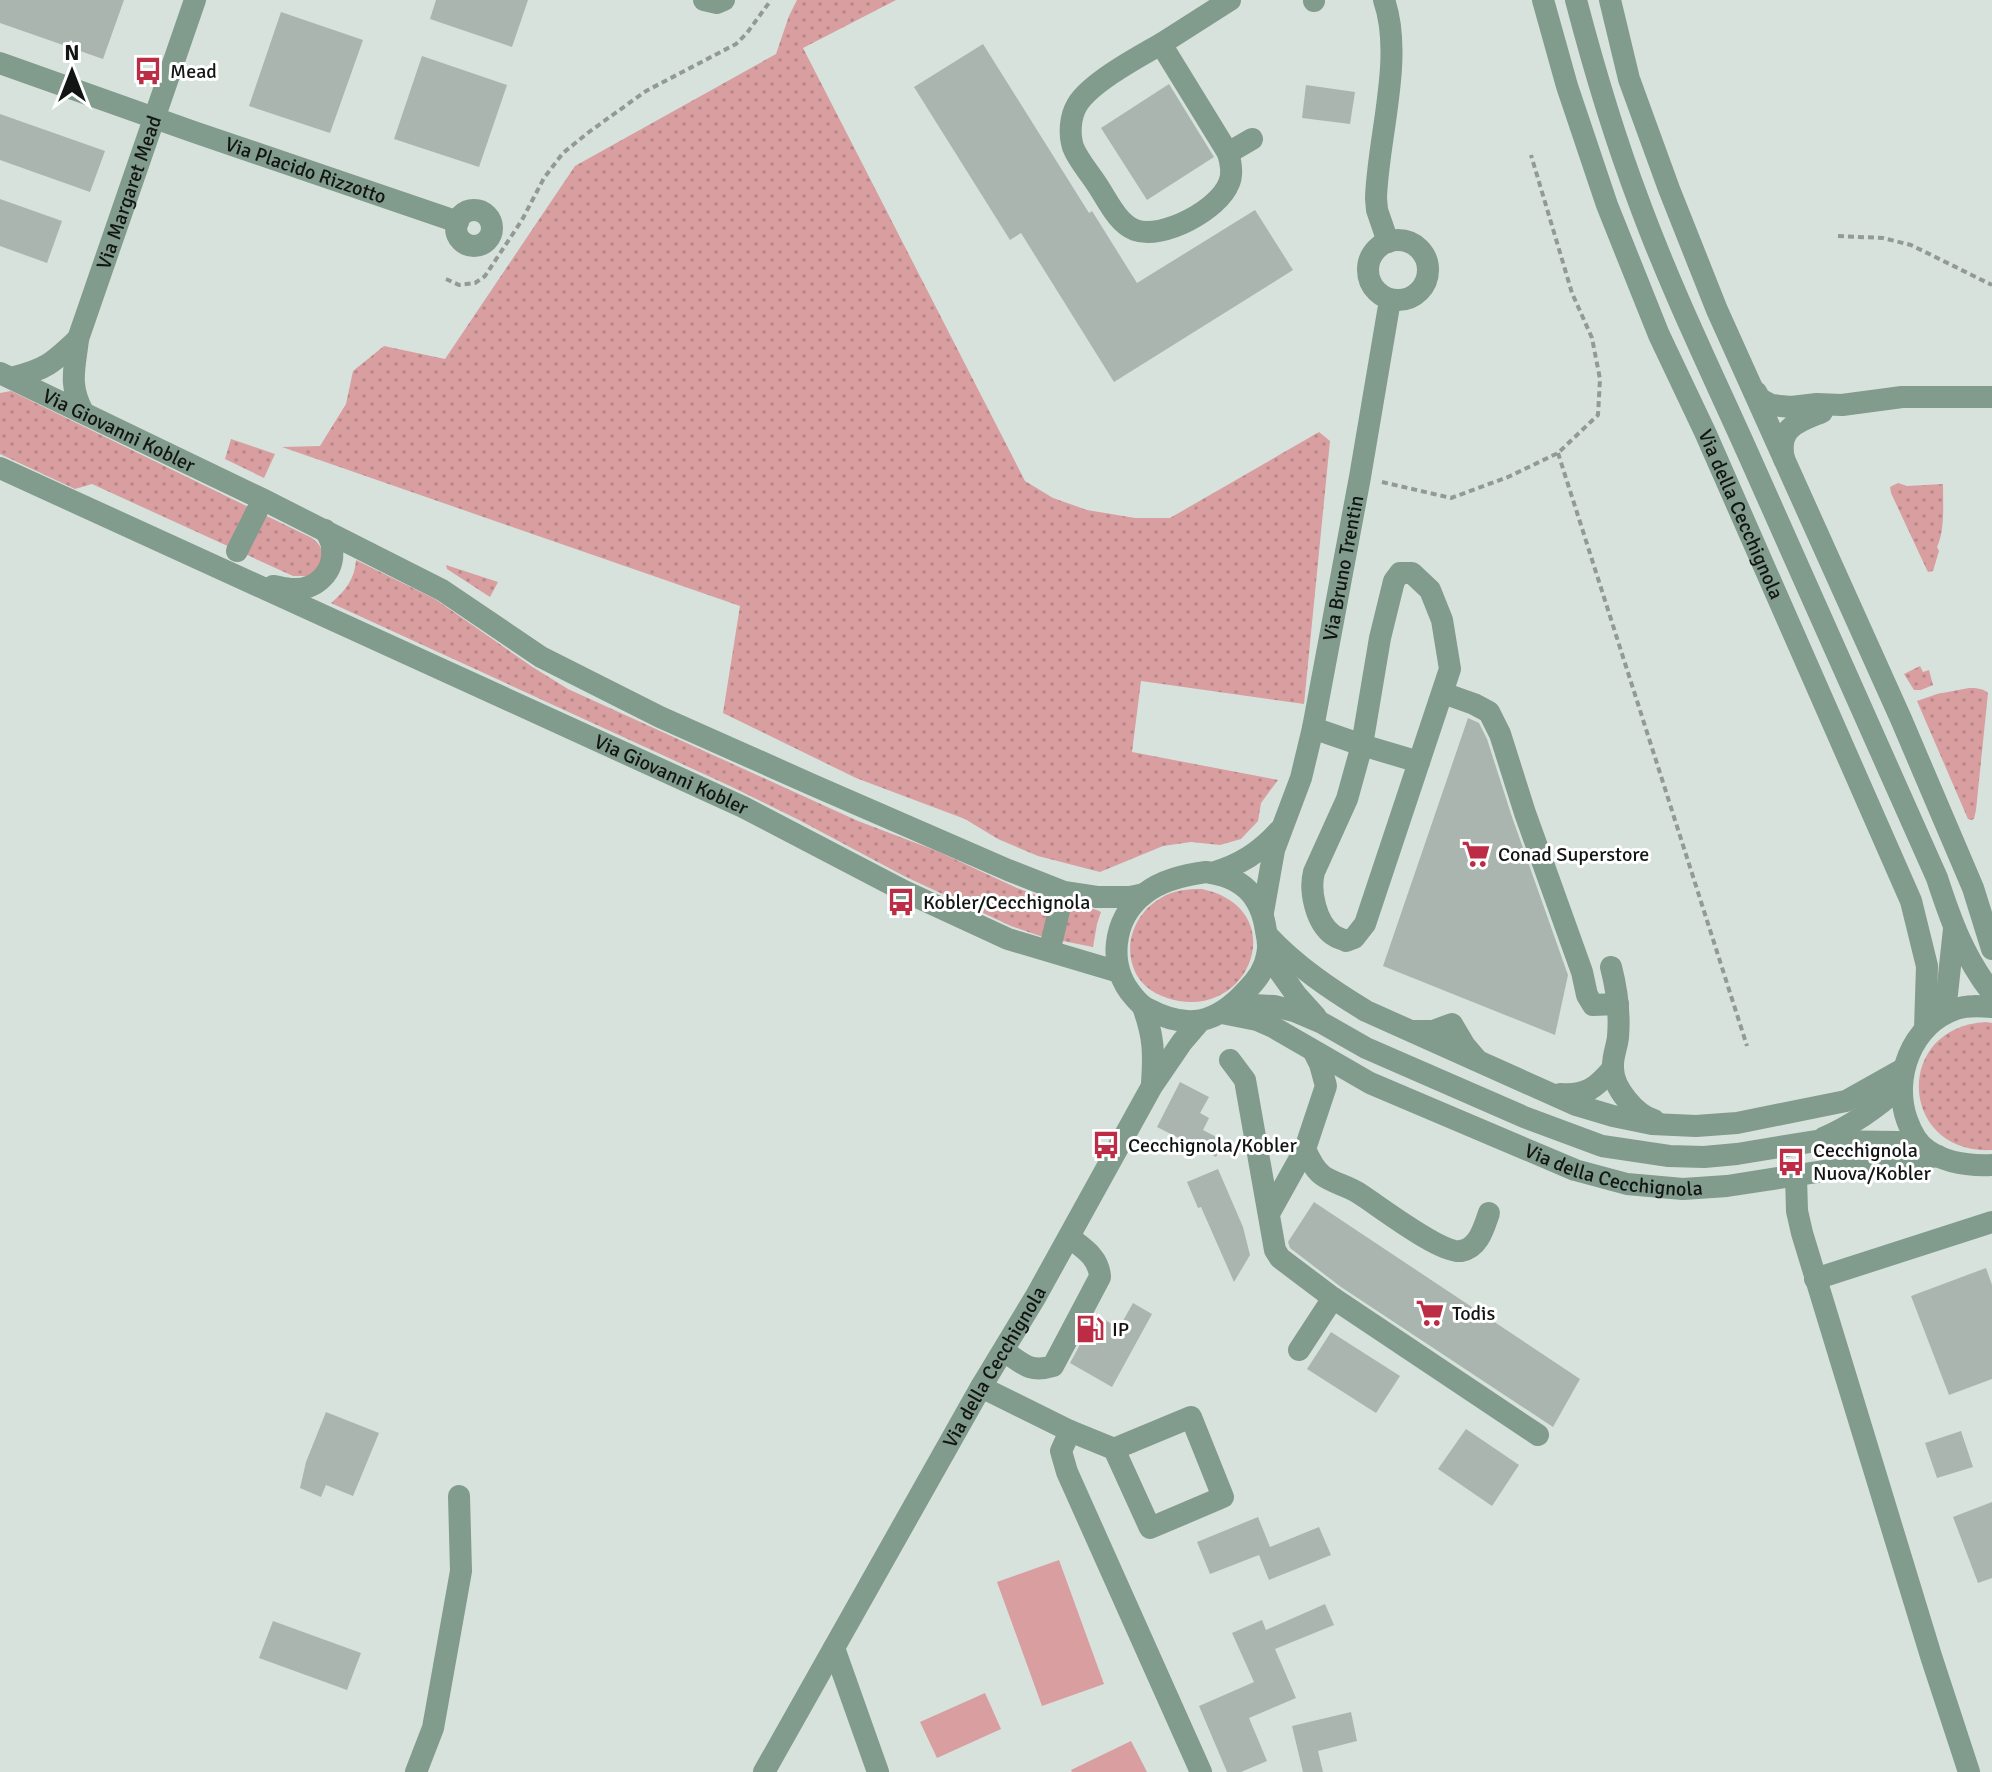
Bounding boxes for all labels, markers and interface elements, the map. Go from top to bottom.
north arrow [32,32,112,112]
text: N [64,39,80,66]
bus stop icon: Mead [133,56,163,86]
place label: Mead [170,59,217,84]
street label: Via Margaret Mead [91,112,167,273]
street label: Via Placido Rizzotto [222,132,390,210]
street label: Via Giovanni Kobler [38,383,200,478]
street label: Via della Cecchignola [1692,426,1789,603]
street label: Via Bruno Trentin [1318,493,1369,643]
street label: Via Giovanni Kobler [590,729,753,821]
supermarket icon: Conad Superstore [1461,839,1491,869]
place label: Conad Superstore [1498,842,1649,867]
bus stop icon: Kobler/Cecchignola [886,887,916,917]
place label: Kobler/Cecchignola [923,890,1090,915]
bus stop icon: Cecchignola/Kobler [1091,1130,1121,1160]
place label: Cecchignola/Kobler [1128,1133,1298,1158]
street label: Via della Cecchignola [1521,1138,1703,1202]
place label: Cecchignola Nuova/Kobler [1813,1138,1932,1186]
bus stop icon: Cecchignola Nuova/Kobler [1776,1147,1806,1177]
street label: Via della Cecchignola [937,1282,1052,1452]
supermarket icon: Todis [1415,1298,1445,1328]
place label: Todis [1452,1301,1496,1326]
fuel station icon: IP [1075,1314,1105,1344]
place label: IP [1112,1317,1129,1342]

